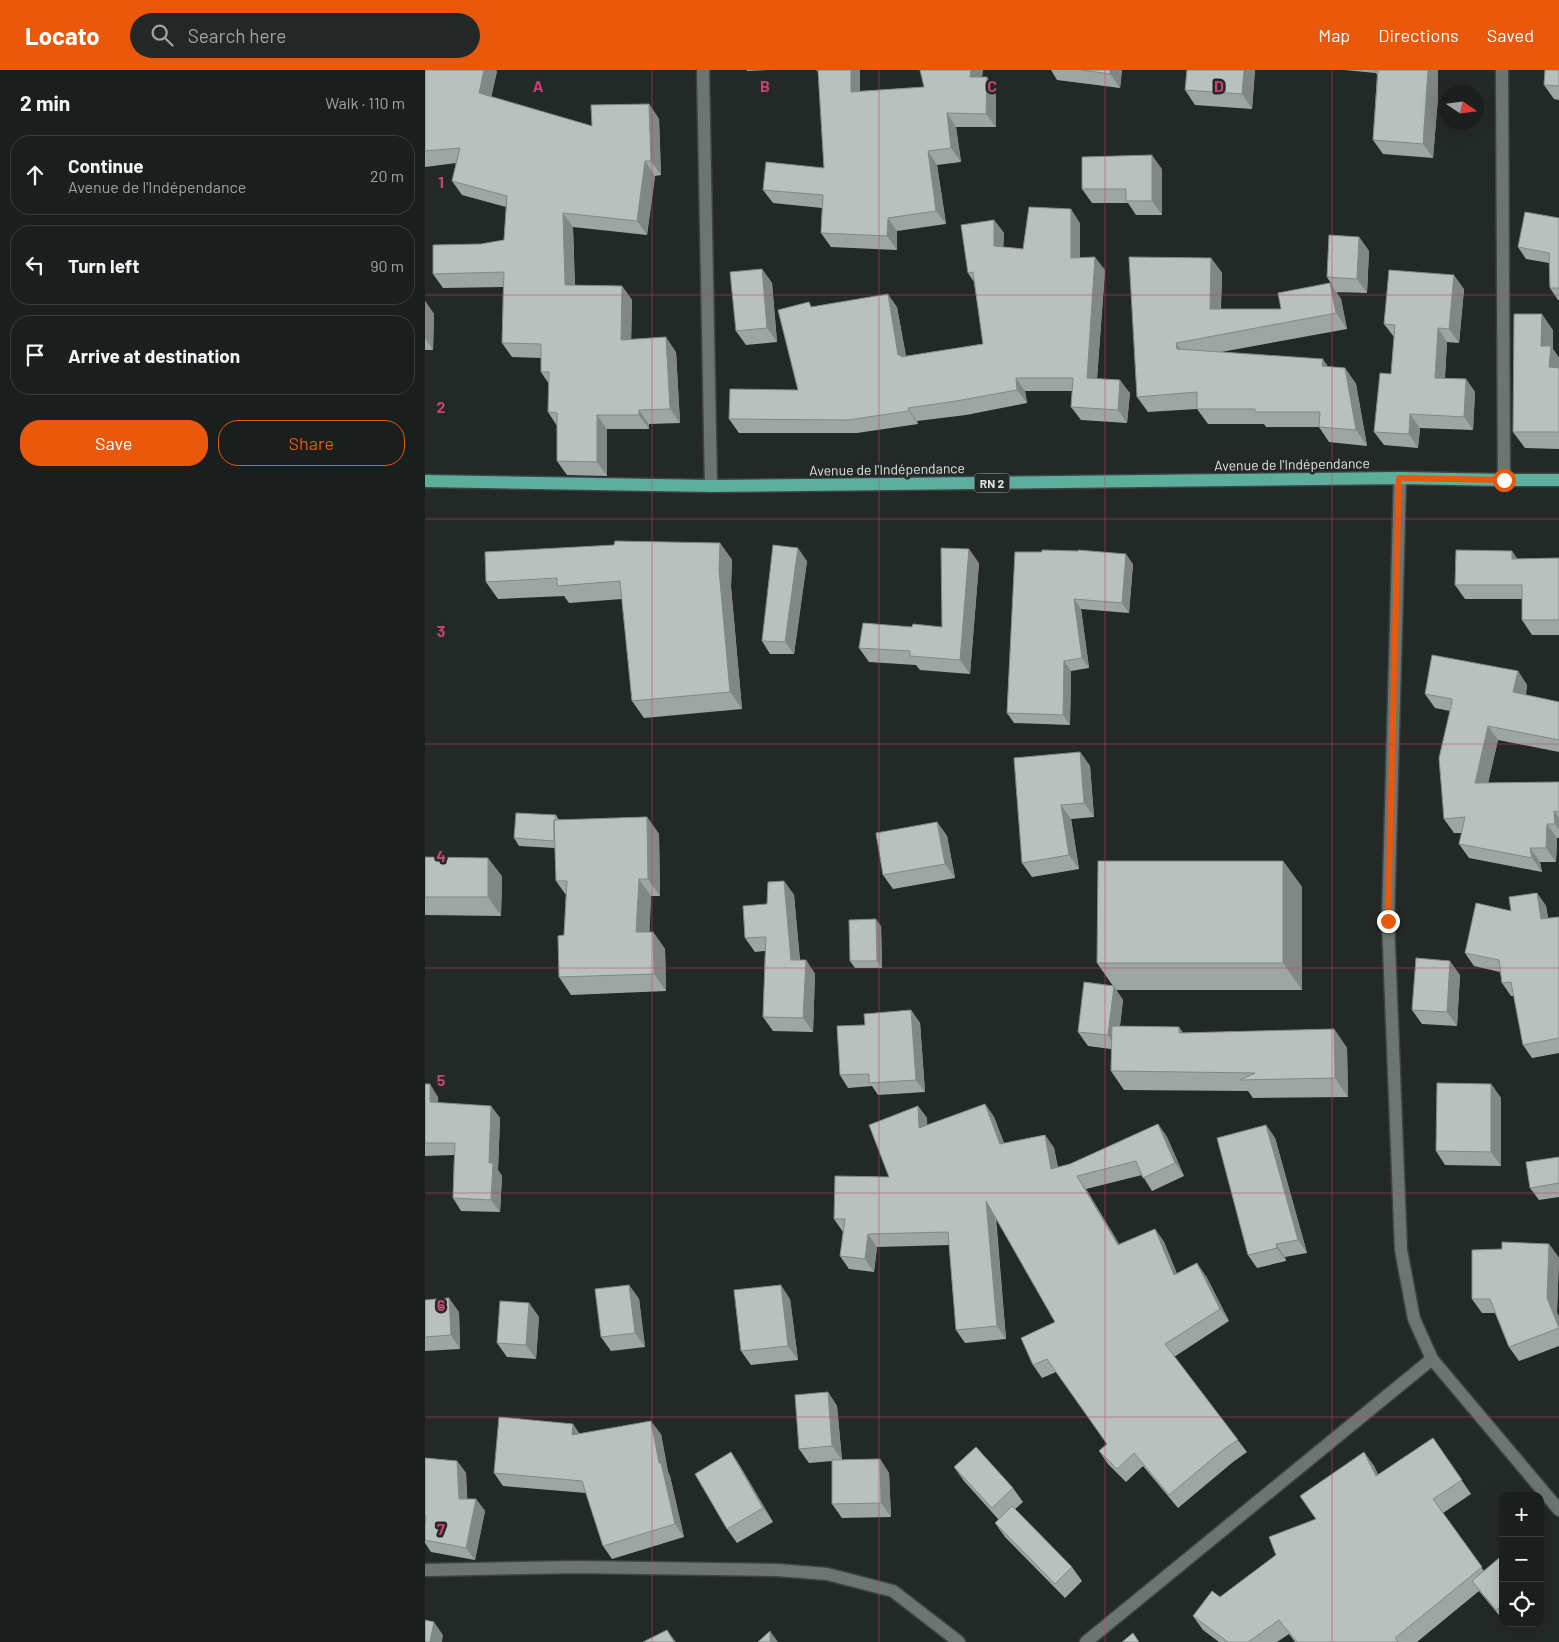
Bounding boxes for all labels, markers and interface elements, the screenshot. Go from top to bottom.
search box [130,13,480,58]
text: Locato [25,21,100,50]
icon: search [148,21,176,49]
text: Search here [188,24,286,47]
text: Map [1318,24,1350,46]
text: Directions [1378,24,1459,46]
text: Saved [1487,24,1534,46]
text: A [533,76,544,95]
text: B [760,76,770,95]
text: C [987,76,997,95]
text: D [1214,76,1224,95]
north arrow [1439,85,1484,130]
text: 2 min [20,90,70,115]
text: Walk · 110 m [325,93,405,112]
text: Continue [68,154,144,177]
icon: ahead [21,161,49,189]
text: 20 m [370,166,404,185]
text: 1 [438,172,444,191]
text: Avenue de l'Indépendance [68,177,246,196]
icon: left [21,251,49,279]
text: Turn left [68,254,139,277]
text: 90 m [370,256,404,275]
icon: arrive [21,341,49,369]
text: Arrive at destination [68,344,240,367]
text: 2 [437,397,446,416]
button: Save [20,420,208,466]
button: Share [218,420,405,466]
street label: Avenue de l'Indépendance [1214,454,1370,474]
street label: Avenue de l'Indépendance [809,459,965,479]
route start [1493,469,1516,492]
road number: RN 2 [975,473,1009,492]
text: 3 [437,621,445,640]
text: 4 [436,846,446,865]
route end [1377,910,1400,933]
text: 5 [437,1070,446,1089]
text: 6 [437,1295,446,1314]
map controls [1499,1492,1544,1627]
button: + [1499,1492,1544,1537]
text: 7 [437,1519,445,1538]
button: − [1499,1537,1544,1582]
button: locate [1499,1582,1544,1627]

